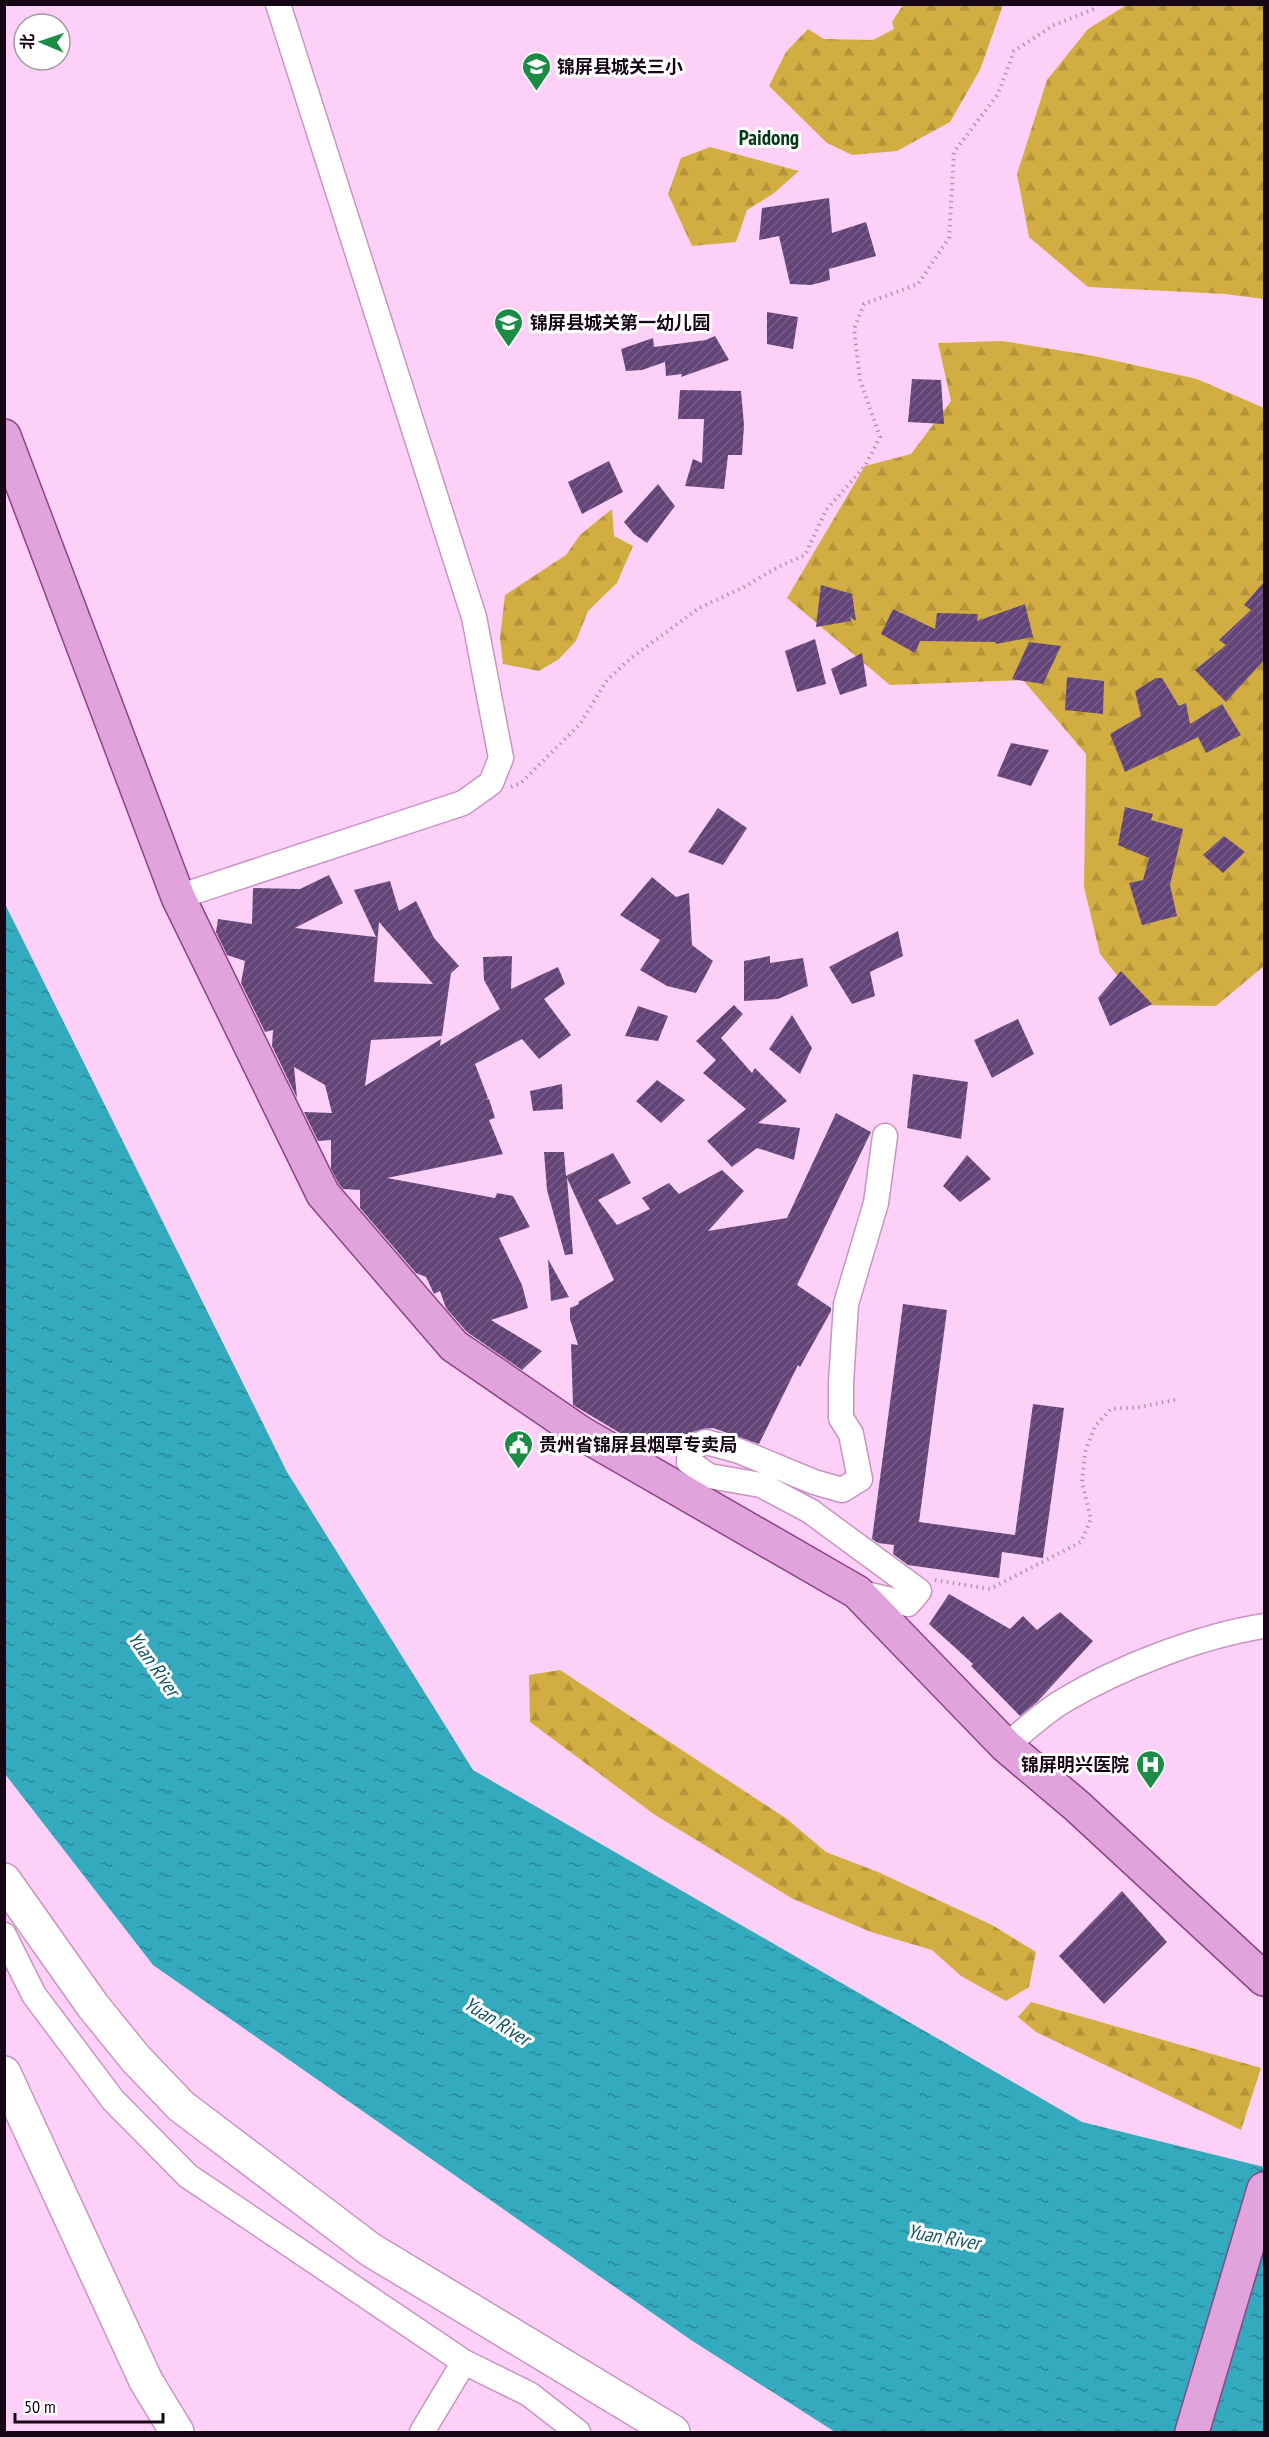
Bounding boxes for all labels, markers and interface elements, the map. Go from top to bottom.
north arrow [12,12,72,72]
text: 北 [17,33,37,50]
school or university icon: 锦屏县城关三小 [520,50,552,92]
place label: 锦屏县城关三小 [557,55,683,78]
district label: Paidong [739,124,799,151]
school or university icon: 锦屏县城关第一幼儿园 [493,306,525,348]
place label: 锦屏县城关第一幼儿园 [530,311,710,334]
public building icon: 贵州省锦屏县烟草专卖局 [502,1428,534,1470]
place label: 贵州省锦屏县烟草专卖局 [539,1433,737,1456]
water label: Yuan River [122,1627,187,1703]
hospital icon: 锦屏明兴医院 [1134,1748,1166,1790]
place label: 锦屏明兴医院 [1021,1753,1129,1776]
water label: Yuan River [459,1991,537,2053]
water label: Yuan River [906,2218,985,2257]
scale bar [15,2386,164,2424]
text: 50 m [24,2395,56,2418]

